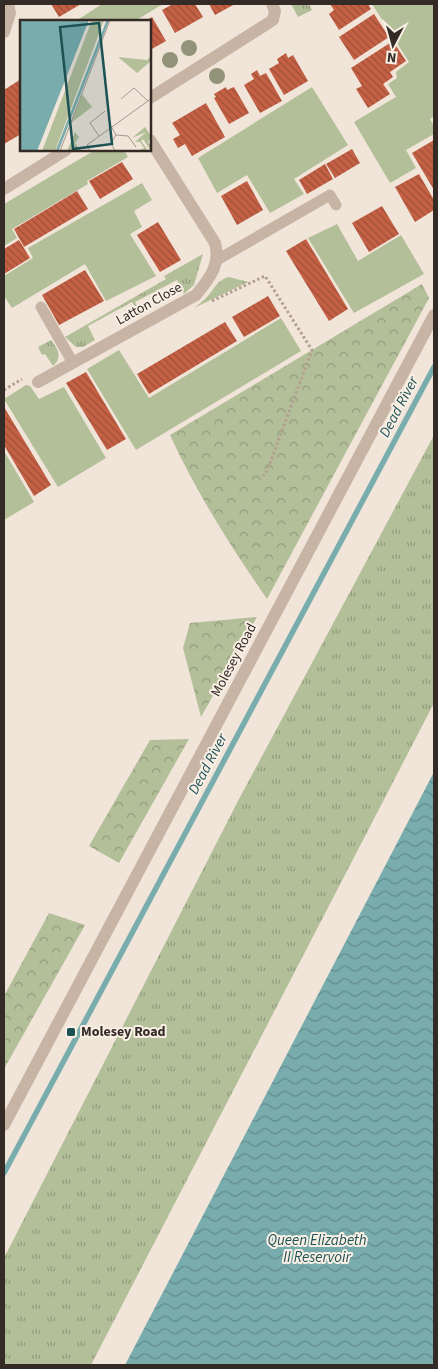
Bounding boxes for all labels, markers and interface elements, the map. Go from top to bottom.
inset map [20,20,151,151]
north arrow [368,20,418,70]
text: N [386,47,397,67]
street label: Latton Close [112,278,186,330]
water label: Dead River [374,372,424,441]
street label: Molesey Road [206,620,262,700]
water label: Dead River [183,729,233,798]
place label: Molesey Road [81,1022,166,1042]
marker: Molesey Road [65,1026,77,1038]
water label: Queen Elizabeth II Reservoir [267,1230,367,1268]

